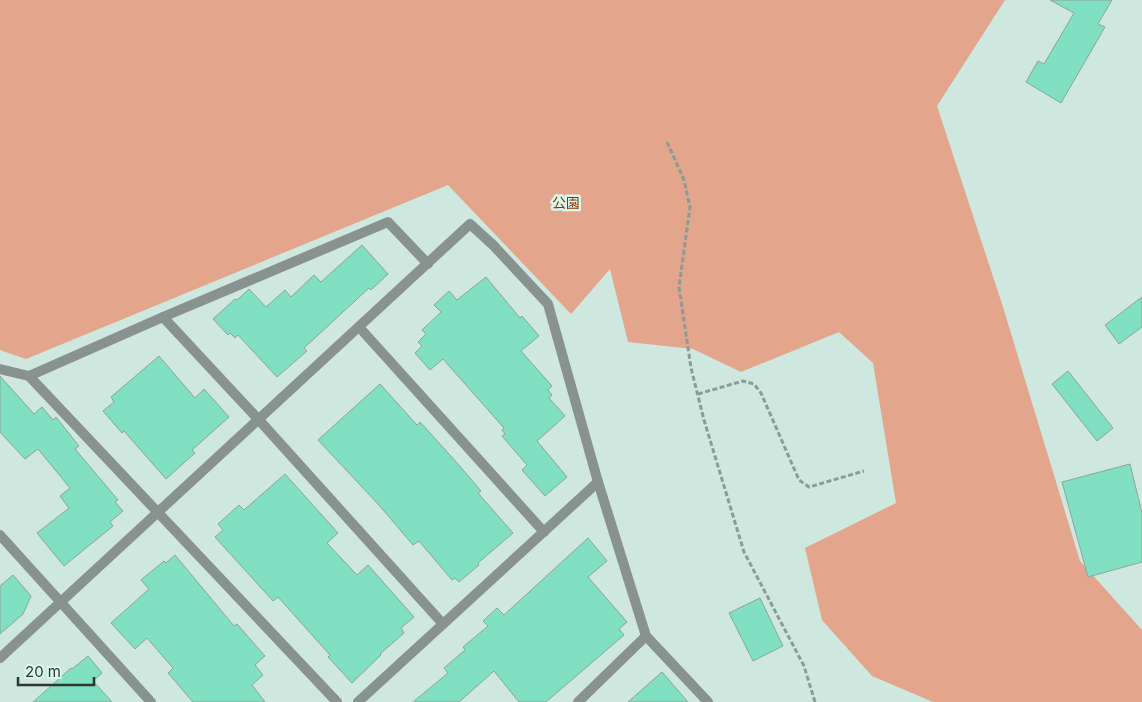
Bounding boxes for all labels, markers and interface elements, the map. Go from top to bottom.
park label: 公園 [552,194,580,211]
scale bar [18,654,94,686]
text: 20 m [25,662,61,681]

